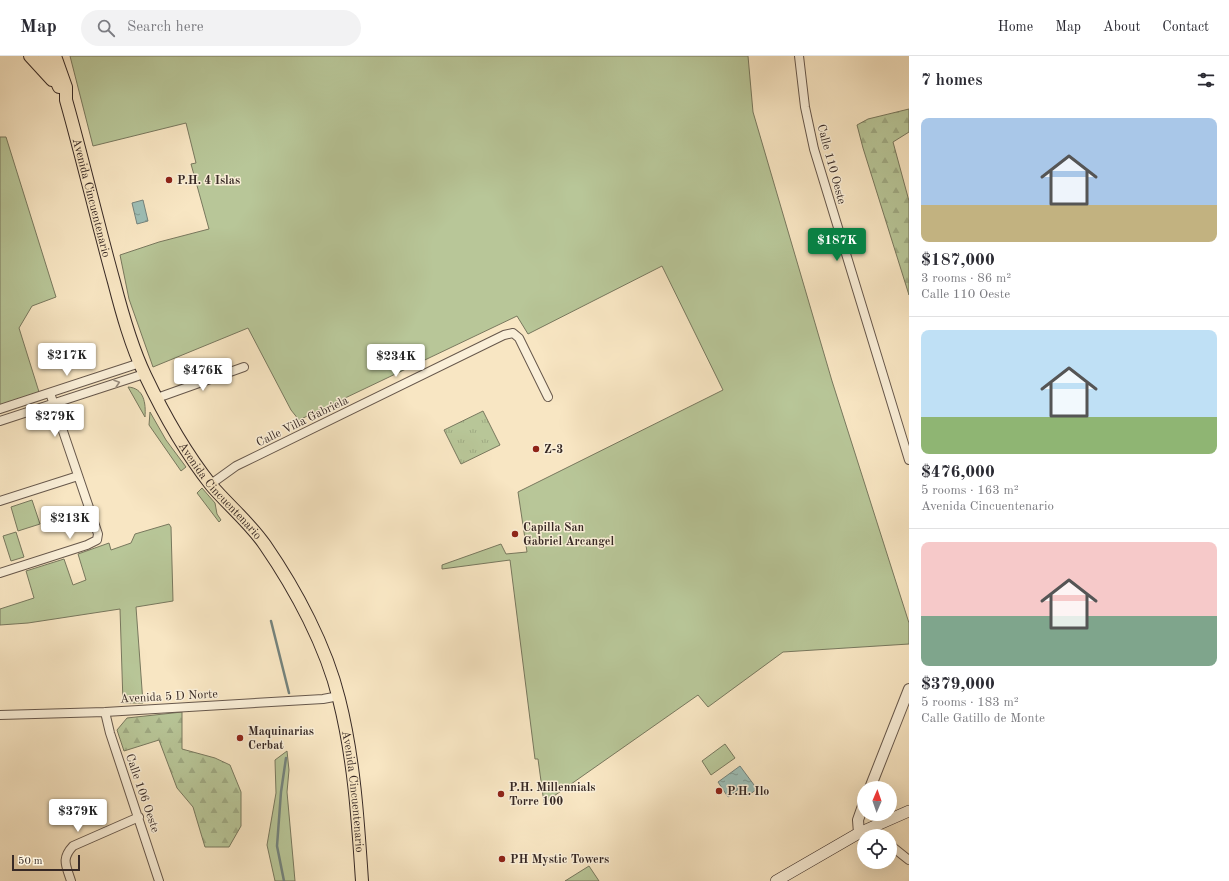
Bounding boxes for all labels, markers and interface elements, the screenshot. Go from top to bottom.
search box [81,10,361,46]
icon: search [95,17,117,39]
text: Map [20,18,57,37]
text: Search here [127,20,204,35]
text: Home [998,20,1033,34]
text: Map [1055,20,1081,34]
text: About [1103,20,1140,34]
text: Contact [1162,20,1209,34]
icon: filters [1195,69,1217,91]
text: 7 homes [921,72,983,89]
street label: Calle 110 Oeste [815,123,848,206]
street label: Avenida Cincuentenario [70,137,112,259]
icon: home [1033,144,1105,216]
marker: P.H. 4 Islas [164,175,174,185]
place label: P.H. 4 Islas [177,175,240,187]
pin: $187K [809,228,865,262]
text: $187K [817,234,857,247]
text: $187,000 [921,252,995,269]
text: 3 rooms · 86 m² [921,272,1011,285]
text: Calle 110 Oeste [921,288,1010,301]
pin: $217K [39,343,95,377]
pin: $234K [368,344,424,378]
text: $217K [47,349,87,362]
text: $234K [376,350,416,363]
icon: home [1033,356,1105,428]
pin: $476K [175,358,231,392]
text: $476K [183,364,223,377]
one-way arrow [113,380,120,388]
street label: Calle Villa Gabriela [255,394,350,449]
pin: $279K [27,404,83,438]
text: $279K [35,410,75,423]
street label: Avenida Cincuentenario [176,440,264,542]
marker: Z-3 [531,444,541,454]
place label: Z-3 [544,444,563,456]
text: $476,000 [921,464,995,481]
text: 5 rooms · 163 m² [921,484,1019,497]
text: Avenida Cincuentenario [921,500,1054,513]
pin: $213K [42,506,98,540]
text: $213K [50,512,90,525]
place label: Capilla San Gabriel Arcangel [523,522,615,548]
marker: Capilla San Gabriel Arcangel [510,529,520,539]
icon: home [1033,568,1105,640]
text: $379,000 [921,676,995,693]
street label: Avenida 5 D Norte [120,687,219,706]
text: 5 rooms · 183 m² [921,696,1019,709]
text: Calle Gatillo de Monte [921,712,1045,725]
place label: Maquinarias Cerbat [248,726,314,752]
street label: Avenida Cincuentenario [339,730,365,853]
marker: Maquinarias Cerbat [235,733,245,743]
street label: Calle 106 Oeste [123,752,161,835]
north arrow [857,781,897,821]
map controls [857,781,897,869]
place label: P.H. Millennials Torre 100 [509,782,596,808]
marker: P.H. Ilo [714,786,724,796]
place label: P.H. Ilo [727,786,769,798]
marker: P.H. Millennials Torre 100 [496,789,506,799]
pin: $379K [50,799,106,833]
text: $379K [58,805,98,818]
button: locate [857,829,897,869]
scale bar [12,853,80,872]
marker: PH Mystic Towers [497,854,507,864]
place label: PH Mystic Towers [510,854,609,866]
text: 50 m [18,856,43,867]

